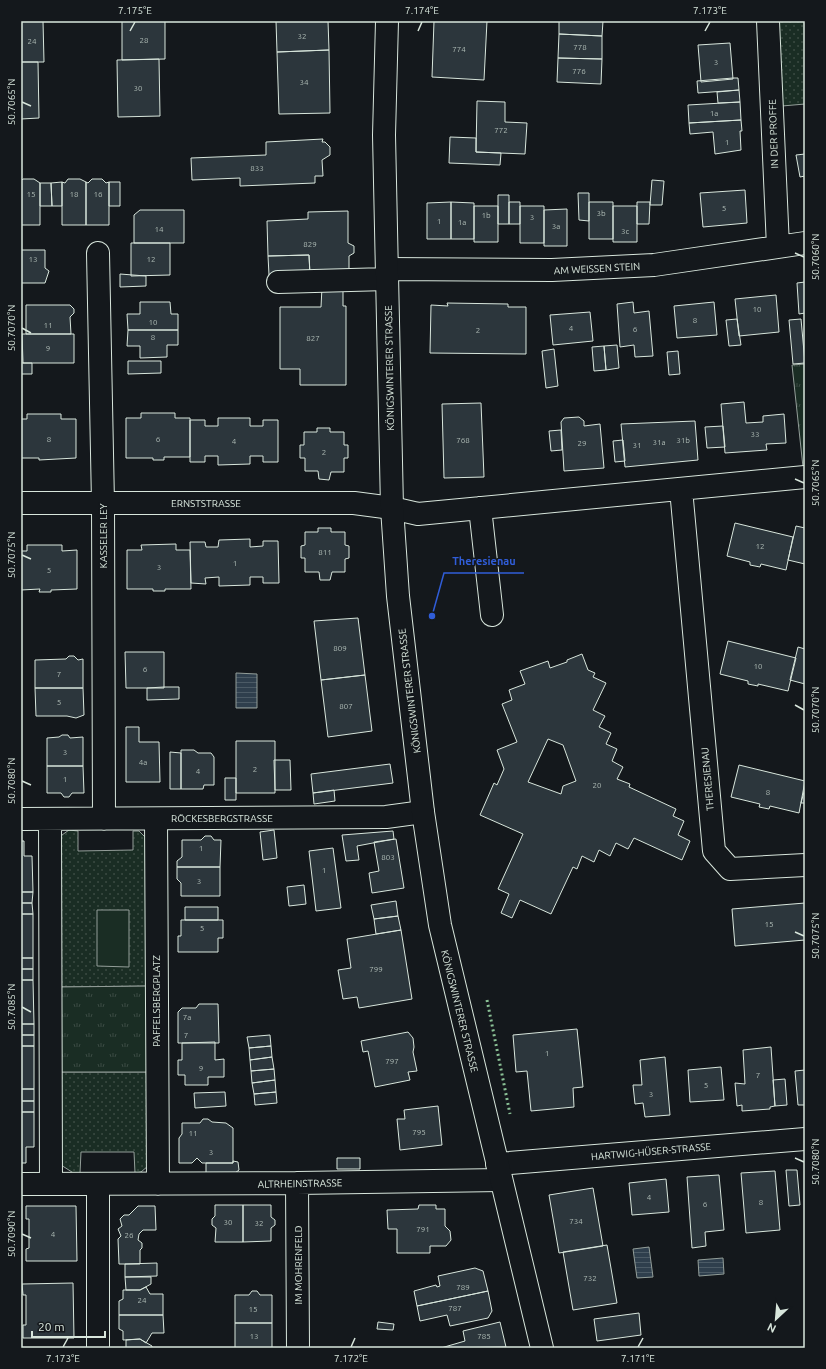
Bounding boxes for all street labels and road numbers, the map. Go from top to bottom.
street label: IN DER PROFFE [767,99,780,169]
street label: AM WEISSEN STEIN [554,261,641,276]
street label: KÖNIGSWINTERER STRASSE [383,305,396,431]
street label: ERNSTSTRASSE [171,498,241,509]
street label: KASSELER LEY [98,503,109,568]
street label: KÖNIGSWINTERER STRASSE [396,628,423,754]
street label: THERESIENAU [699,747,716,811]
street label: RÖCKESBERGSTRASSE [171,813,273,824]
street label: KÖNIGSWINTERER STRASSE [439,949,480,1074]
street label: PAFFELSBERGPLATZ [151,955,162,1047]
street label: HARTWIG-HÜSER-STRASSE [590,1141,712,1162]
street label: ALTRHEINSTRASSE [258,1177,343,1190]
street label: IM MOHRENFELD [293,1226,304,1304]

